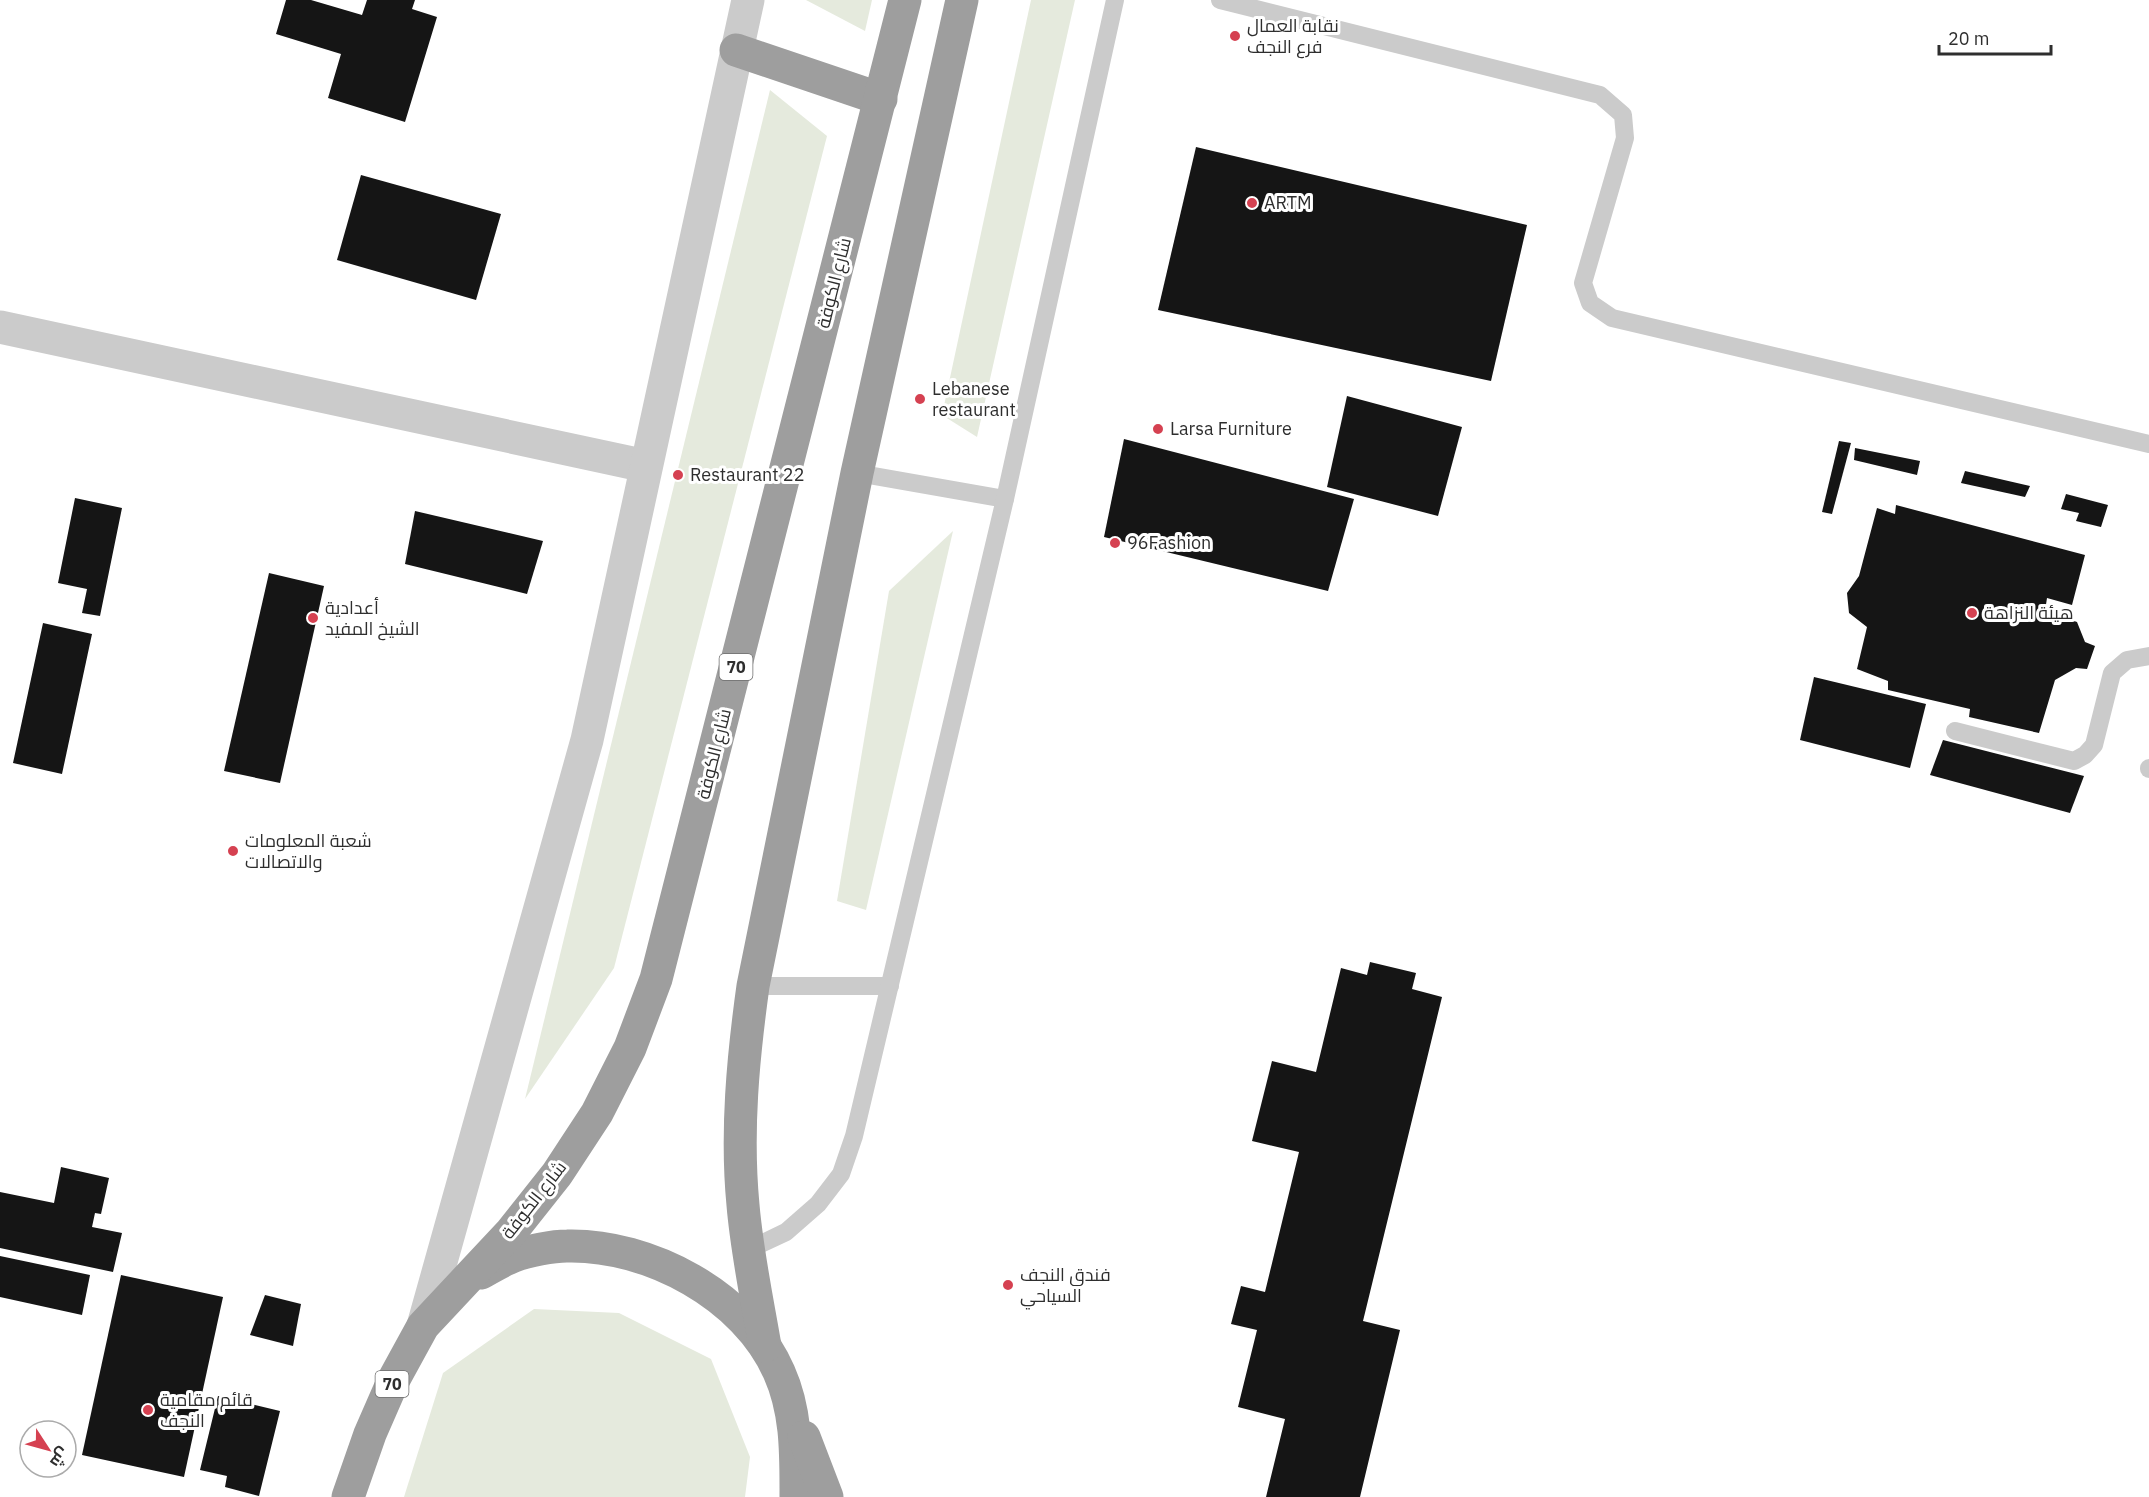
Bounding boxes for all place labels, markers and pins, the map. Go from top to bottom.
place label: نقابة العمال فرع النجف [1247,14,1339,59]
marker: نقابة العمال فرع النجف [1228,29,1242,43]
place label: ARTM [1264,191,1312,214]
marker: ARTM [1245,196,1259,210]
place label: Lebanese restaurant [932,377,1016,421]
marker: Lebanese restaurant [913,392,927,406]
place label: Larsa Furniture [1170,417,1292,440]
marker: Larsa Furniture [1151,422,1165,436]
place label: Restaurant 22 [690,463,804,486]
marker: Restaurant 22 [671,468,685,482]
place label: 96Fashion [1127,531,1211,554]
marker: 96Fashion [1108,536,1122,550]
place label: أعدادية الشيخ المفيد [325,596,419,641]
place label: هيئة النزاهة [1984,601,2074,624]
marker: هيئة النزاهة [1965,606,1979,620]
marker: أعدادية الشيخ المفيد [306,611,320,625]
place label: شعبة المعلومات والاتصالات [245,829,372,873]
marker: شعبة المعلومات والاتصالات [226,844,240,858]
place label: فندق النجف السياحي [1020,1263,1111,1310]
marker: فندق النجف السياحي [1001,1278,1015,1292]
place label: قائم مقامية النجف [160,1388,253,1432]
marker: قائم مقامية النجف [141,1403,155,1417]

